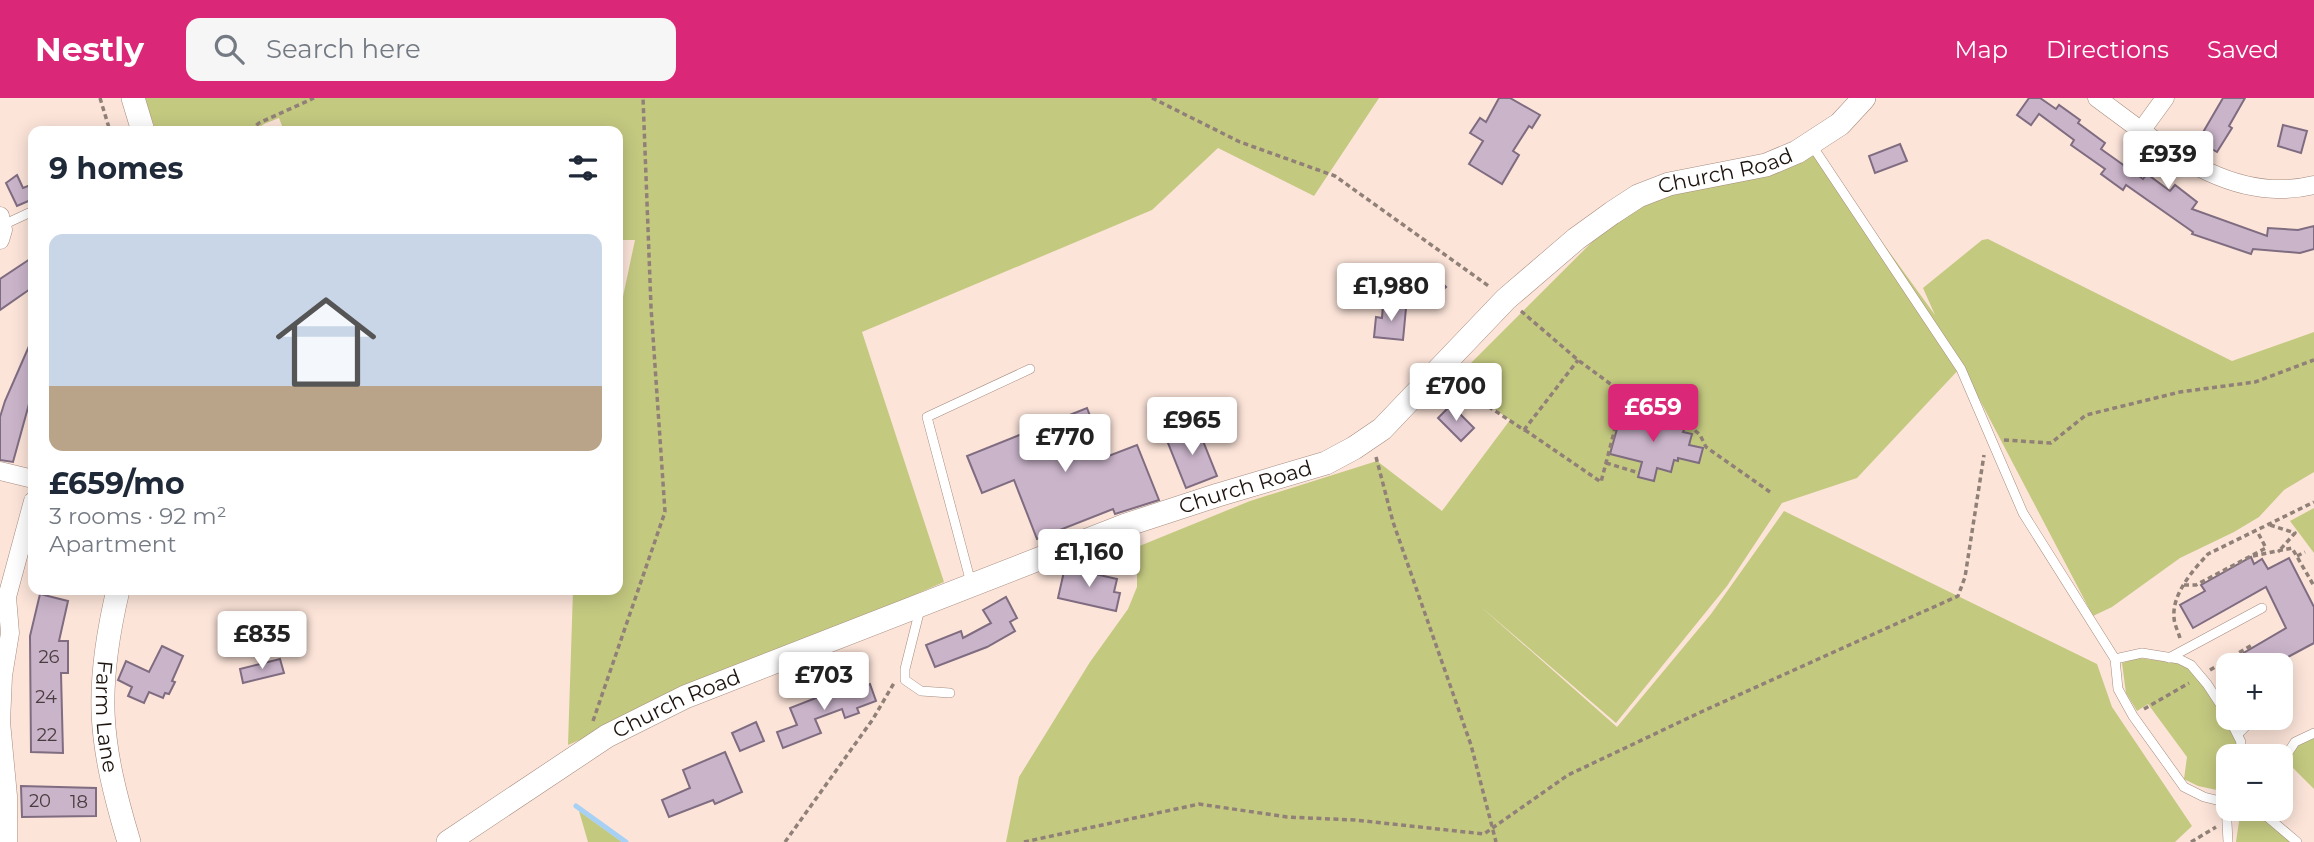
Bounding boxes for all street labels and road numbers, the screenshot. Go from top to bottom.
street label: Church Road [1654,142,1796,199]
street label: Church Road [1176,455,1315,519]
street label: Farm Lane [91,659,123,775]
street label: Church Road [608,664,744,743]

